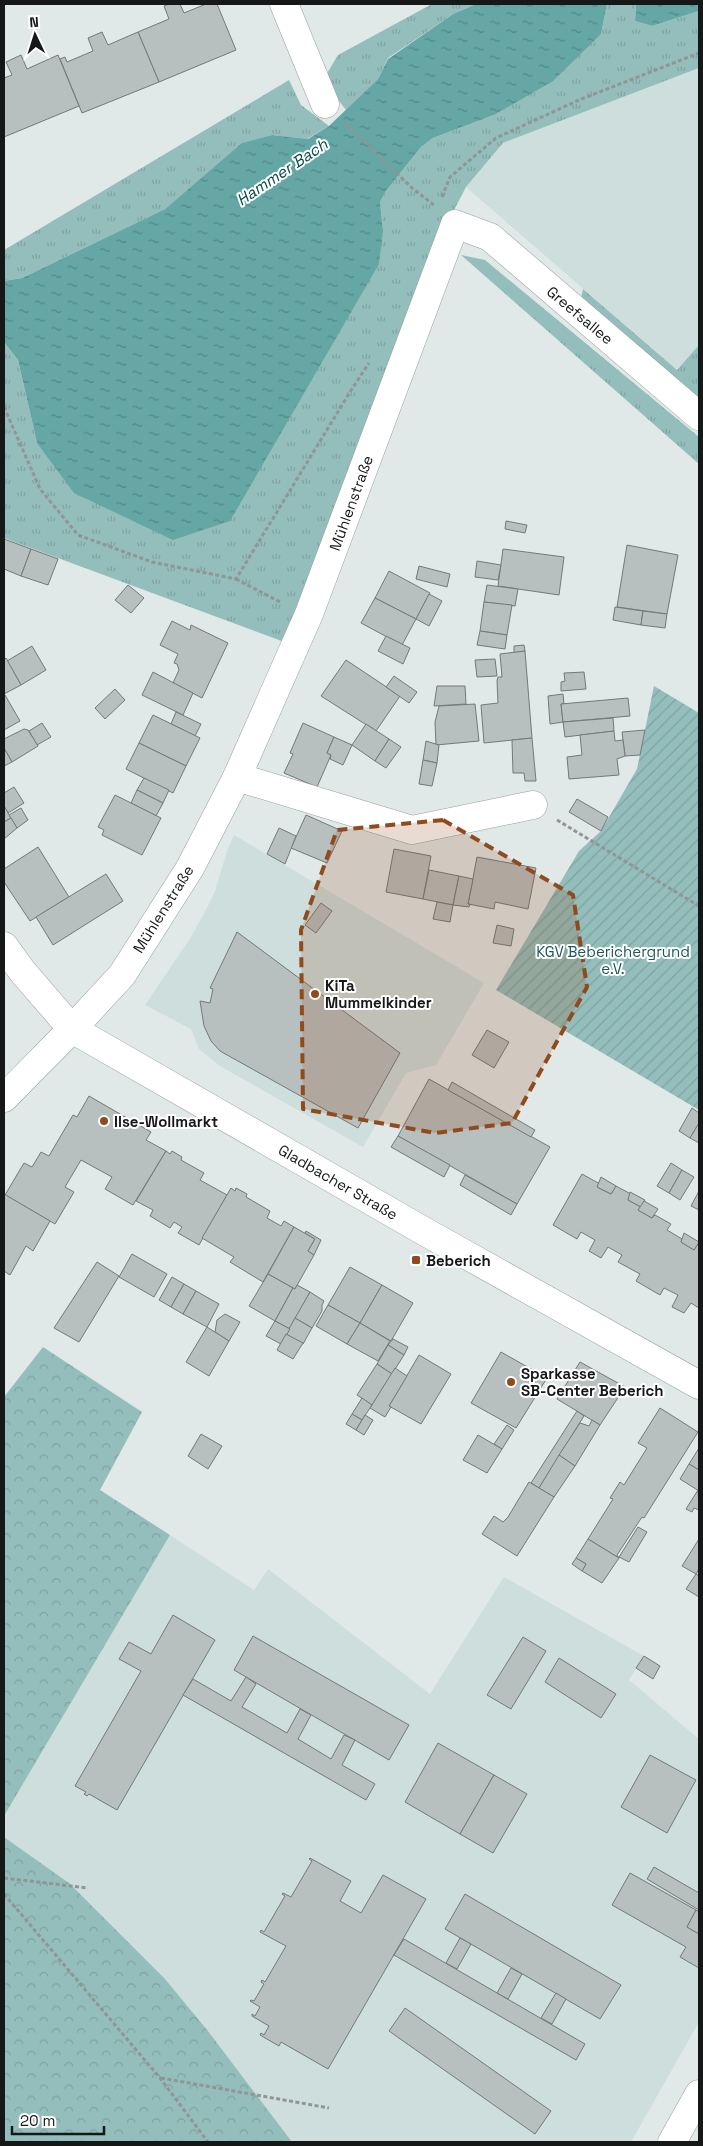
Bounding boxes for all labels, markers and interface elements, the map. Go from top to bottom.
north arrow [10,10,60,60]
text: N [29,13,39,31]
water label: Hammer Bach [232,133,333,210]
street label: Greefsallee [543,282,617,348]
street label: Mühlenstraße [325,453,377,553]
street label: Mühlenstraße [128,861,198,956]
park label: KGV Beberichergrund e.V. [536,942,690,978]
place label: KiTa Mummelkinder [325,976,432,1012]
marker: KiTa Mummelkinder [309,988,321,1000]
place label: Ilse-Wollmarkt [114,1112,218,1131]
marker: Ilse-Wollmarkt [98,1115,110,1127]
street label: Gladbacher Straße [275,1140,401,1224]
place label: Beberich [426,1251,491,1270]
marker: Beberich [410,1254,422,1266]
place label: Sparkasse SB-Center Beberich [521,1364,664,1400]
marker: Sparkasse SB-Center Beberich [505,1376,517,1388]
scale bar [12,2104,105,2136]
text: 20 m [20,2111,55,2130]

